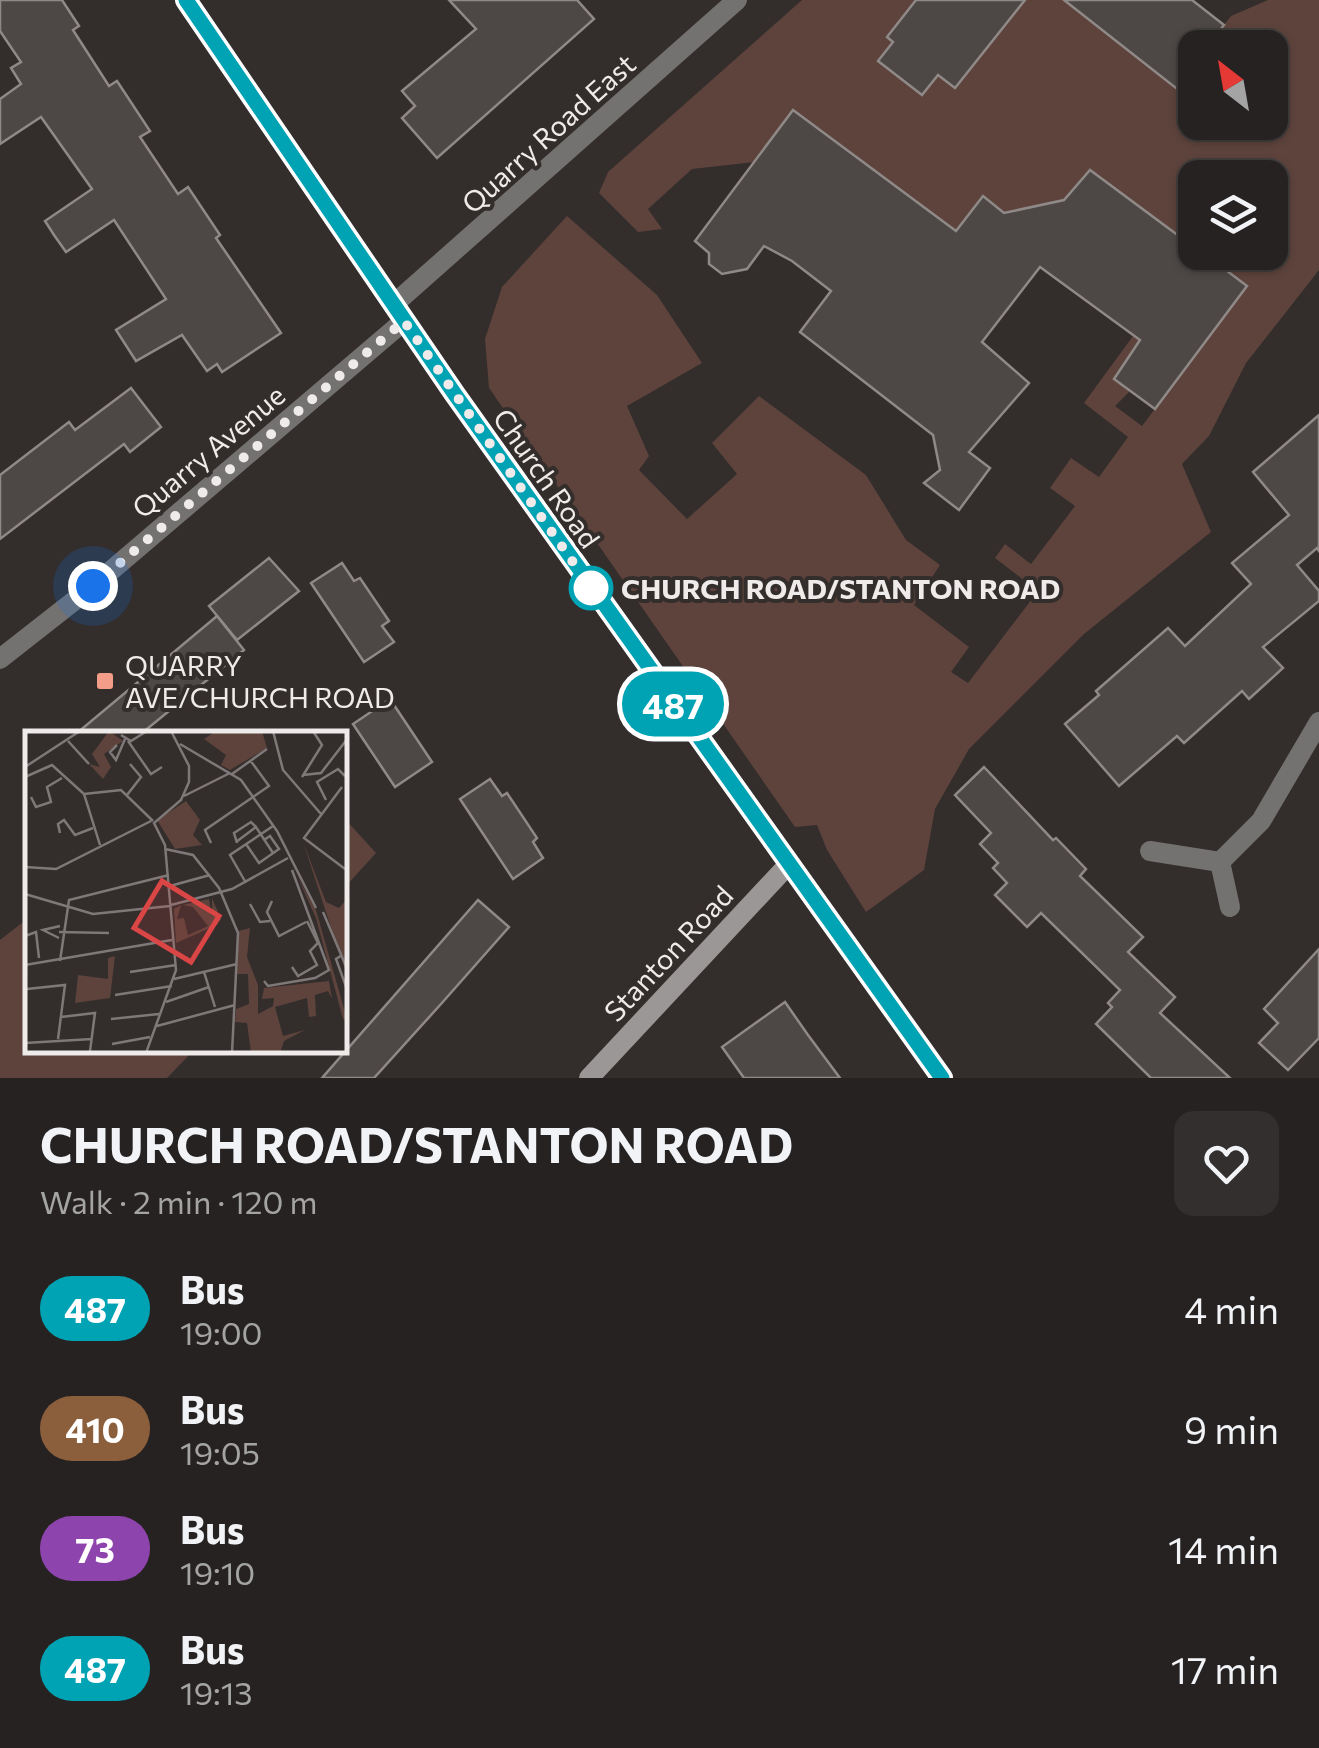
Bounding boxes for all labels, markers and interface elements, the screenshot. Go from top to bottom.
north arrow [1178,30,1288,140]
map controls [1178,30,1288,270]
street label: Quarry Road East [454,46,642,220]
button: layers [1178,160,1288,270]
street label: Quarry Avenue [125,377,291,525]
street label: Church Road [487,402,607,554]
your location [68,561,118,611]
marker: CHURCH ROAD/STANTON ROAD [570,567,612,609]
place label: CHURCH ROAD/STANTON ROAD [621,571,1060,605]
place label: QUARRY AVE/CHURCH ROAD [125,648,395,714]
marker: QUARRY AVE/CHURCH ROAD [94,670,116,692]
line badge: 487 [616,672,730,736]
text: 487 [642,683,704,726]
inset map [25,731,348,1053]
street label: Stanton Road [597,878,739,1028]
button: heart [1174,1111,1279,1216]
text: CHURCH ROAD/STANTON ROAD [40,1114,793,1173]
text: Walk · 2 min · 120 m [40,1181,317,1221]
text: Bus [180,1265,245,1312]
text: 4 min [1184,1285,1279,1332]
text: 487 [64,1287,126,1330]
text: 19:00 [180,1312,262,1352]
text: Bus [180,1385,245,1432]
text: 9 min [1184,1405,1279,1452]
text: 410 [65,1407,125,1450]
text: 19:05 [180,1432,260,1472]
text: Bus [180,1505,245,1552]
text: 14 min [1168,1525,1279,1572]
text: 73 [75,1527,115,1570]
text: 19:10 [180,1552,255,1592]
text: Bus [180,1625,245,1672]
text: 17 min [1171,1645,1279,1692]
text: 487 [64,1647,126,1690]
text: 19:13 [180,1672,253,1712]

